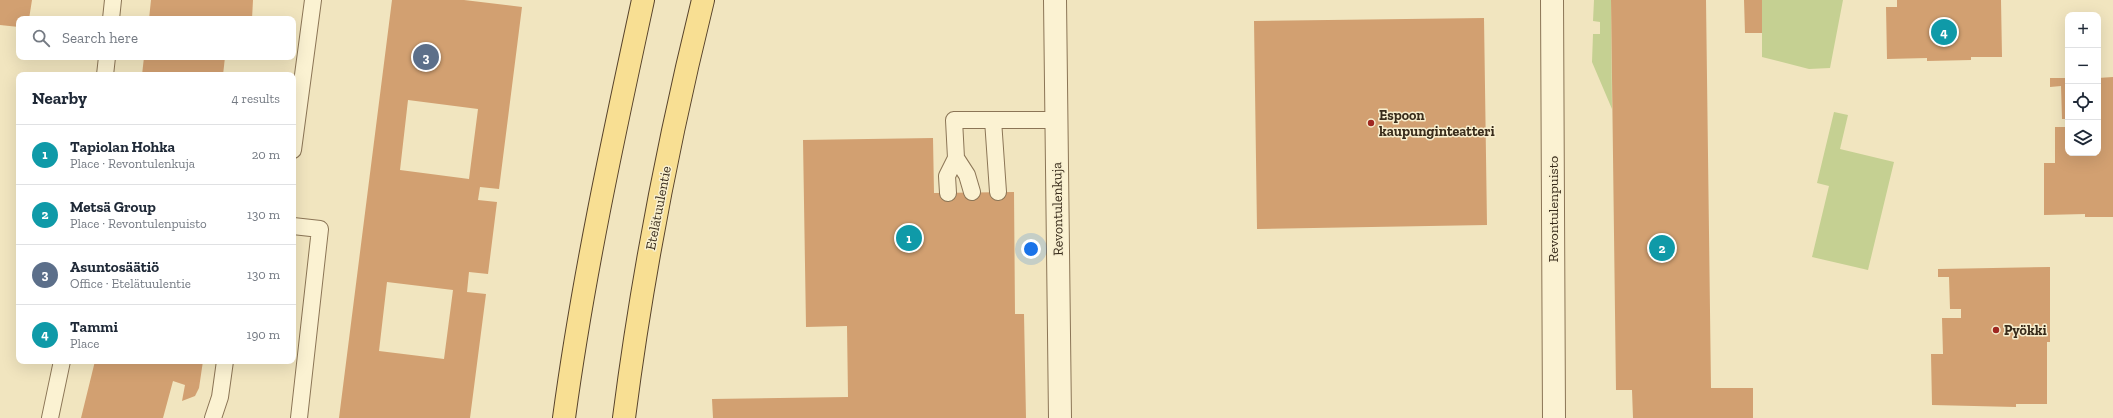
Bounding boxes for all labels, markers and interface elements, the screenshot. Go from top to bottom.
map controls [2065,12,2101,156]
button: + [2065,12,2101,48]
search box [16,16,296,60]
pin: 4 [1931,17,1957,47]
icon: search [30,27,52,49]
text: Search here [62,29,138,47]
pin: 3 [413,42,439,72]
button: − [2065,48,2101,84]
button: locate [2065,84,2101,120]
text: Nearby [32,88,87,108]
text: 4 results [232,91,280,106]
place label: Espoon kaupunginteatteri [1379,107,1495,140]
marker: Espoon kaupunginteatteri [1366,118,1376,128]
button: layers [2065,120,2101,156]
text: Tapiolan Hohka [70,138,175,156]
text: 1 [42,147,48,162]
text: 20 m [252,147,280,162]
text: Place · Revontulenkuja [70,156,195,171]
street label: Revontulenpuisto [1545,156,1562,262]
street label: Revontulenkuja [1048,162,1067,256]
street label: Etelätuulentie [642,164,675,252]
text: Metsä Group [70,198,156,216]
text: 2 [42,207,48,222]
text: 130 m [247,207,280,222]
text: Place · Revontulenpuisto [70,216,207,231]
pin: 1 [896,223,922,253]
pin: 2 [1649,233,1675,263]
your location [1021,239,1041,259]
text: Asuntosäätiö [70,258,159,276]
text: 3 [42,267,48,282]
text: 130 m [247,267,280,282]
text: Office · Etelätuulentie [70,276,191,291]
text: Tammi [70,318,118,336]
place label: Pyökki [2004,322,2047,339]
marker: Pyökki [1991,325,2001,335]
text: 4 [41,327,49,342]
text: 190 m [246,327,280,342]
text: Place [70,336,99,351]

